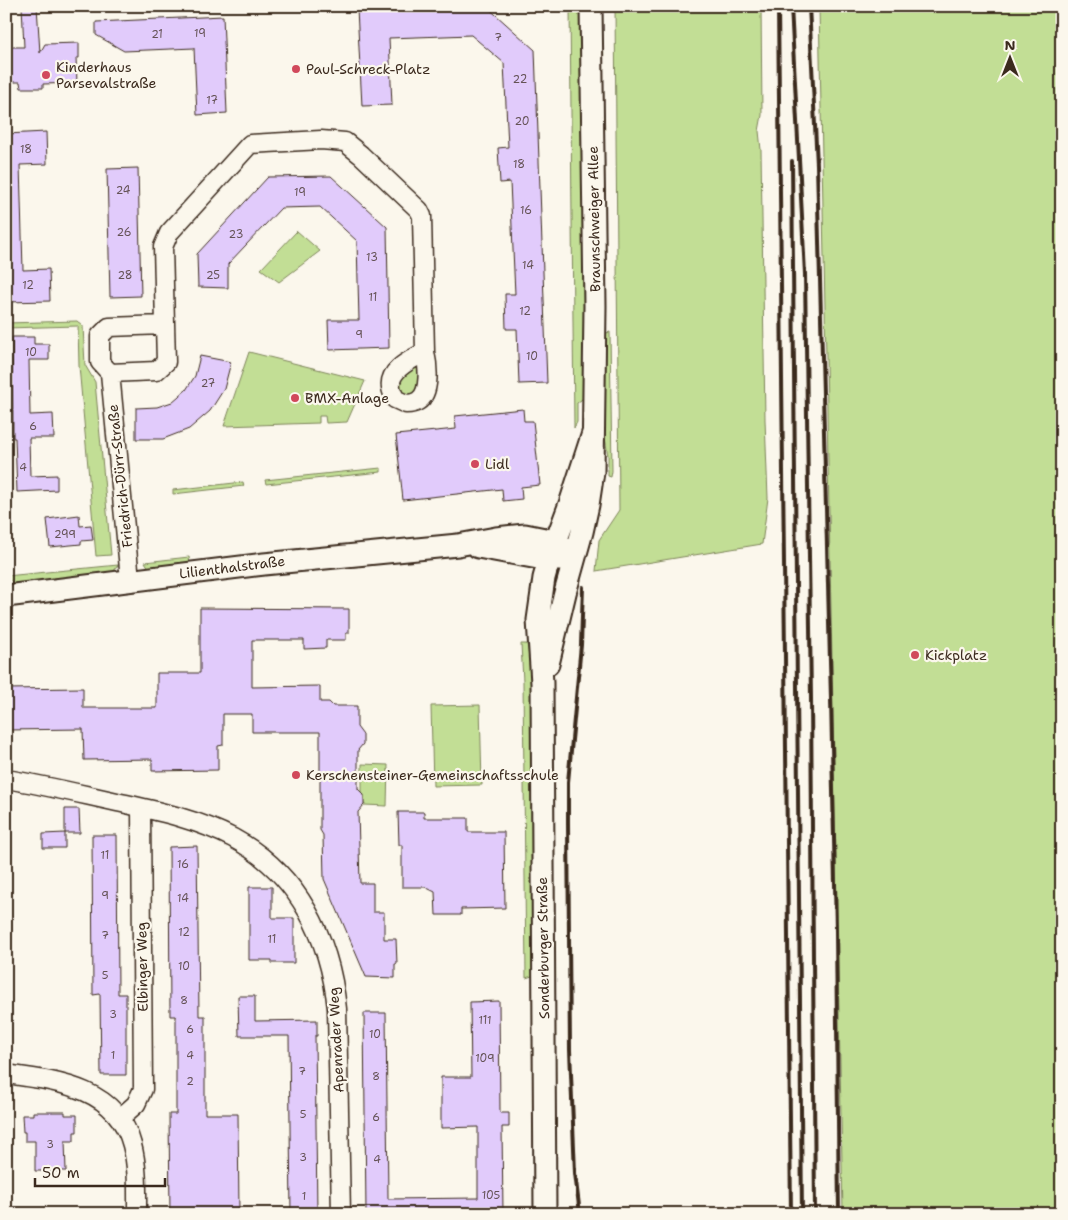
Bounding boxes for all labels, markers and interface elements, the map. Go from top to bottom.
house number: 19 [194,26,206,41]
house number: 21 [151,27,163,42]
house number: 7 [494,30,502,45]
north arrow [986,32,1036,82]
text: N [1004,36,1016,54]
place label: Kinderhaus Parsevalstraße [56,58,157,92]
place label: Paul-Schreck-Platz [306,60,430,78]
marker: Paul-Schreck-Platz [290,63,302,75]
marker: Kinderhaus Parsevalstraße [40,69,52,81]
house number: 22 [513,72,527,87]
house number: 17 [206,93,218,108]
house number: 20 [514,114,530,129]
house number: 18 [20,142,32,157]
street label: Braunschweiger Allee [584,146,604,292]
house number: 18 [513,157,525,172]
house number: 24 [116,183,131,198]
house number: 19 [294,185,306,200]
house number: 16 [520,203,532,218]
house number: 26 [117,225,131,240]
house number: 23 [229,227,243,242]
house number: 13 [366,250,378,265]
house number: 14 [522,258,534,273]
house number: 28 [117,268,133,283]
house number: 25 [206,268,220,283]
house number: 12 [22,278,34,293]
house number: 11 [369,290,377,305]
house number: 12 [519,304,531,319]
house number: 9 [355,327,363,342]
house number: 10 [25,345,37,360]
house number: 10 [526,349,538,364]
house number: 27 [201,376,216,391]
place label: BMX-Anlage [305,389,389,407]
marker: BMX-Anlage [289,392,301,404]
street label: Friedrich-Dürr-Straße [104,403,136,549]
house number: 6 [29,419,37,434]
place label: Lidl [485,455,510,473]
marker: Lidl [469,458,481,470]
house number: 4 [19,460,27,475]
house number: 299 [54,527,76,542]
street label: Lilienthalstraße [178,552,286,582]
place label: Kickplatz [925,646,987,664]
marker: Kickplatz [909,649,921,661]
place label: Kerschensteiner-Gemeinschaftsschule [306,766,559,784]
marker: Kerschensteiner-Gemeinschaftsschule [290,769,302,781]
house number: 11 [101,848,109,863]
house number: 16 [177,857,189,872]
street label: Sonderburger Straße [533,877,553,1019]
house number: 9 [101,888,109,903]
house number: 14 [177,891,189,906]
street label: Elbinger Weg [132,922,152,1012]
house number: 12 [178,925,190,940]
house number: 7 [101,928,109,943]
house number: 11 [268,932,276,947]
house number: 10 [178,959,190,974]
house number: 5 [102,968,109,983]
street label: Apenrader Weg [324,987,348,1093]
house number: 8 [180,993,188,1008]
house number: 3 [109,1007,117,1022]
house number: 111 [478,1013,492,1028]
house number: 6 [186,1022,194,1037]
house number: 10 [369,1027,381,1042]
house number: 1 [111,1048,115,1063]
house number: 4 [186,1048,194,1063]
house number: 109 [475,1051,495,1066]
house number: 7 [298,1064,306,1079]
house number: 8 [372,1069,380,1084]
house number: 2 [186,1074,194,1089]
house number: 5 [300,1107,307,1122]
house number: 6 [372,1110,380,1125]
house number: 3 [46,1137,54,1152]
house number: 3 [299,1150,307,1165]
house number: 4 [373,1152,381,1167]
scale bar [35,1155,165,1187]
text: 50 m [42,1163,80,1183]
house number: 105 [482,1188,501,1203]
house number: 1 [302,1189,306,1204]

